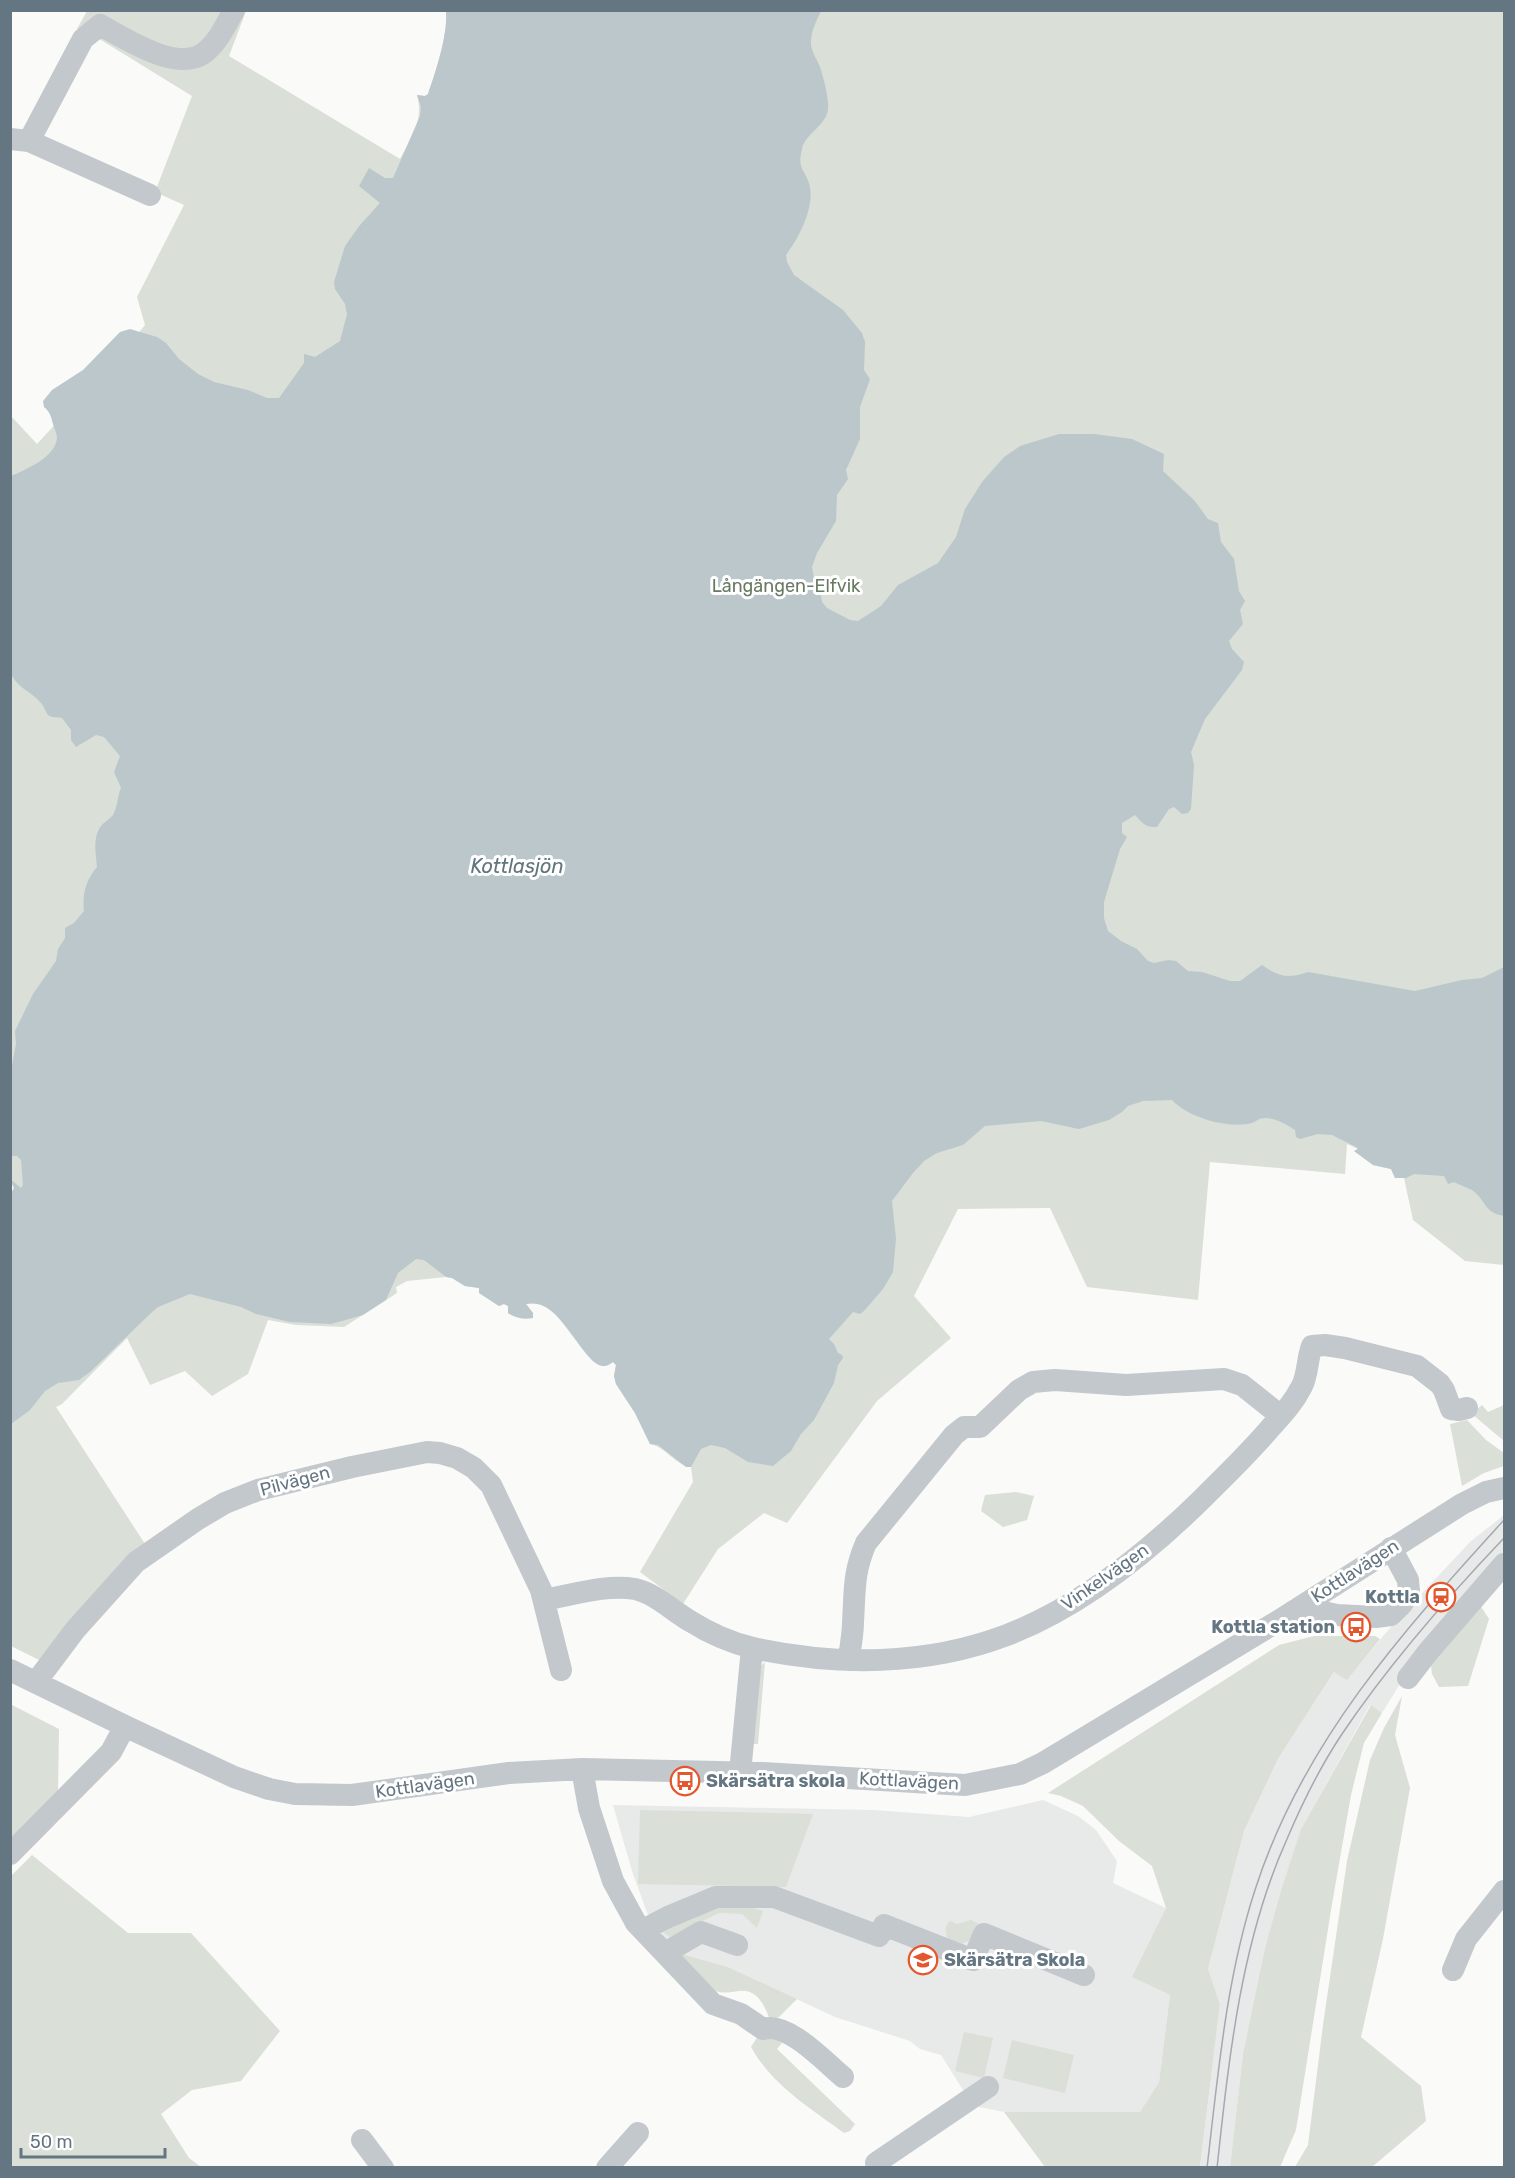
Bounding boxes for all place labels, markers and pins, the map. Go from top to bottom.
station icon: Kottla [1425,1581,1457,1613]
place label: Kottla [1365,1586,1420,1608]
bus stop icon: Kottla station [1340,1611,1372,1643]
place label: Kottla station [1211,1616,1335,1638]
bus stop icon: Skärsätra skola [669,1765,701,1797]
place label: Skärsätra skola [706,1770,845,1792]
school or university icon: Skärsätra Skola [907,1944,939,1976]
place label: Skärsätra Skola [944,1949,1085,1971]

